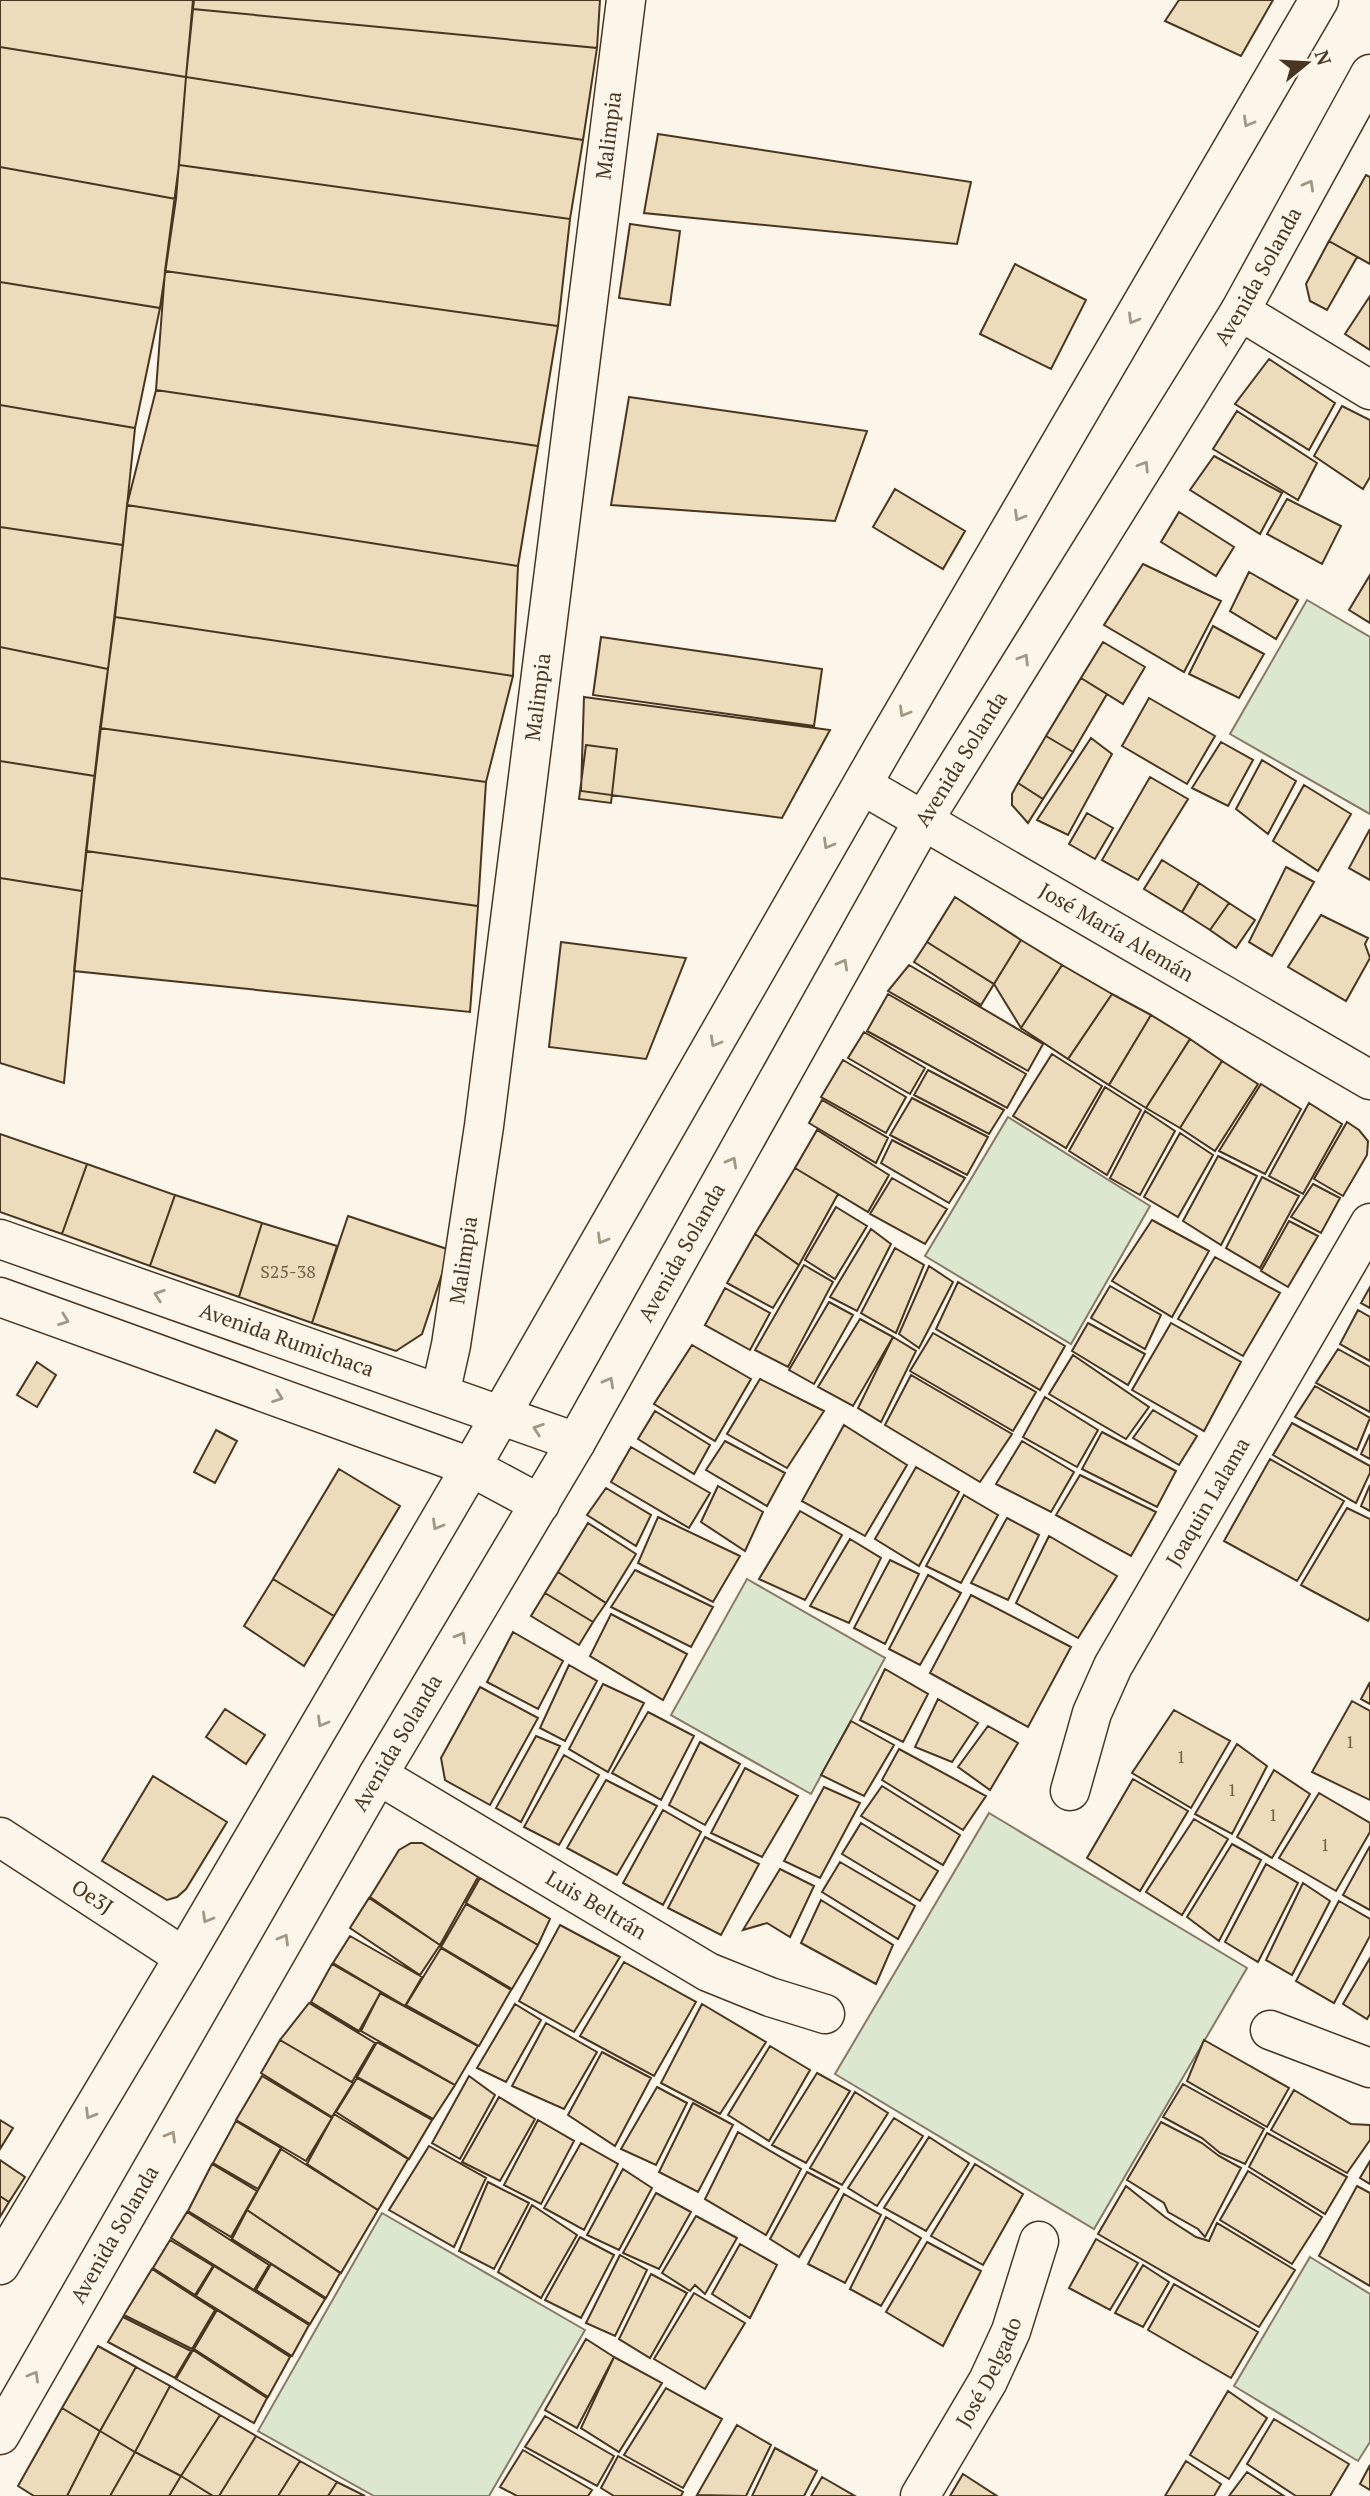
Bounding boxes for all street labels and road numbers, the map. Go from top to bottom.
street label: Malimpia [588,89,627,181]
street label: Avenida Solanda [1207,201,1308,350]
street label: Malimpia [518,651,557,743]
street label: Avenida Solanda [908,685,1013,832]
street label: José María Alemán [1034,876,1200,988]
street label: Avenida Solanda [631,1177,731,1326]
street label: Malimpia [442,1214,483,1306]
street label: Avenida Rumichaca [196,1295,378,1383]
street label: Joaquin Lalama [1159,1432,1256,1571]
street label: Avenida Solanda [345,1668,448,1816]
street label: Luis Beltrán [541,1863,653,1946]
street label: Oe3J [66,1872,119,1920]
street label: Avenida Solanda [63,2160,165,2308]
street label: José Delgado [949,2314,1027,2432]

